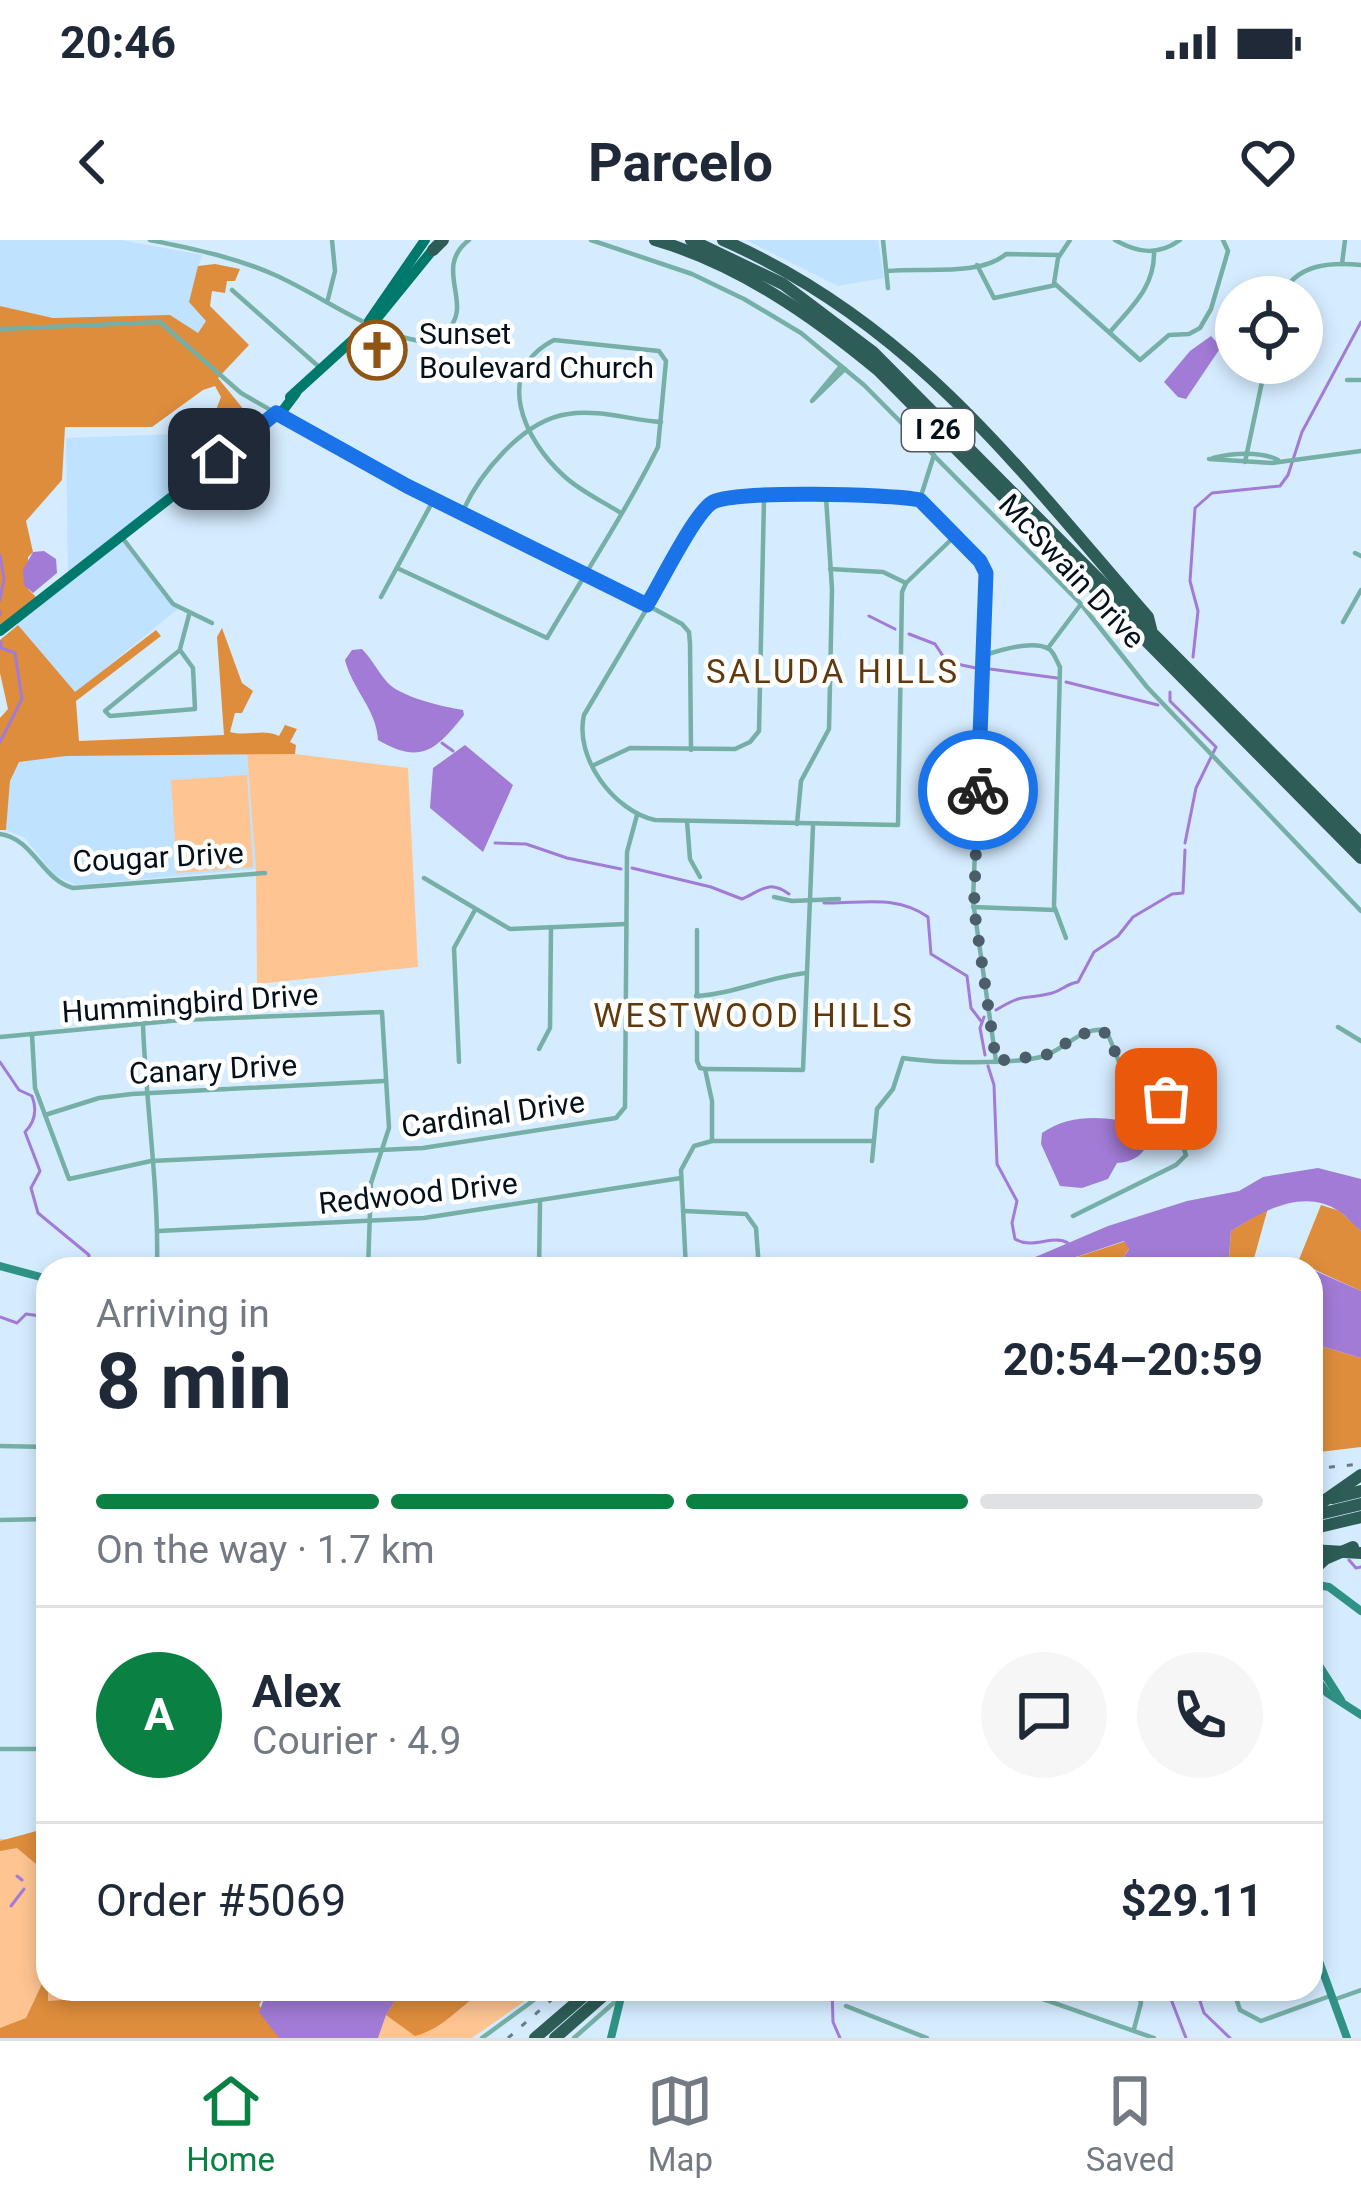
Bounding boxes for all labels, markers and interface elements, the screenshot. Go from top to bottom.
text: 20:46 [60,16,176,69]
icon: back [60,129,126,195]
icon: heart [1235,129,1301,195]
text: Parcelo [588,131,773,194]
map controls [1215,276,1323,384]
button: locate [1215,276,1323,384]
place label: Sunset Boulevard Church [419,316,654,385]
church icon: Sunset Boulevard Church [346,319,408,381]
pin [168,408,270,510]
road number: I 26 [902,409,974,451]
icon: home [186,426,252,492]
street label: McSwain Drive [992,487,1152,655]
district label: SALUDA HILLS [706,652,960,691]
courier [918,730,1038,850]
icon: bike [945,757,1011,823]
street label: Cougar Drive [72,835,244,879]
street label: Hummingbird Drive [61,977,319,1029]
district label: WESTWOOD HILLS [593,996,915,1035]
street label: Canary Drive [128,1047,298,1091]
pin [1115,1048,1217,1150]
icon: bag [1133,1066,1199,1132]
street label: Cardinal Drive [399,1084,587,1144]
street label: Redwood Drive [317,1165,519,1221]
text: Arriving in [96,1291,270,1337]
text: 20:54–20:59 [1003,1333,1263,1386]
text: 8 min [96,1336,292,1427]
text: On the way · 1.7 km [96,1527,435,1573]
button: chat [981,1652,1107,1778]
button: phone [1137,1652,1263,1778]
text: Alex [252,1665,341,1718]
text: A [144,1688,174,1741]
text: Courier · 4.9 [252,1718,461,1764]
text: Order #5069 [96,1874,346,1927]
text: $29.11 [1121,1874,1263,1927]
tab: Home [186,2068,275,2179]
tab: Map [647,2068,713,2179]
tab: Saved [1086,2068,1175,2179]

